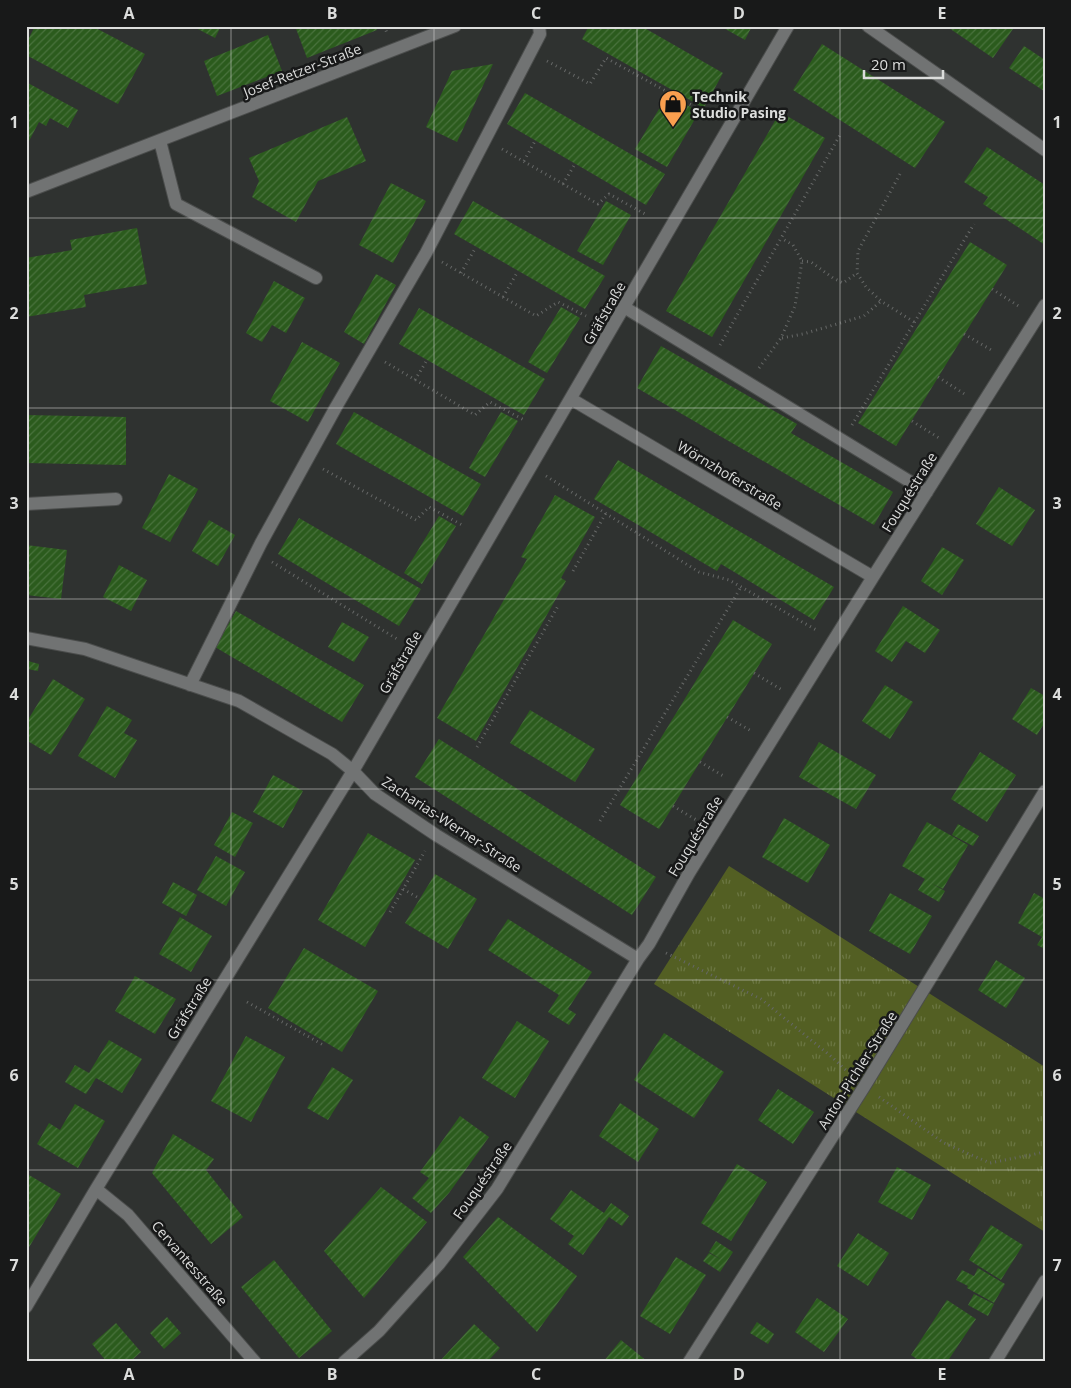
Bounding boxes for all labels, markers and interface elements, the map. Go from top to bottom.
text: A [123,2,135,24]
text: B [327,2,337,24]
text: C [531,2,541,24]
text: D [733,2,745,24]
text: E [938,2,947,24]
street label: Josef-Retzer-Straße [238,39,364,102]
scale bar [864,48,942,80]
text: 20 m [871,54,906,74]
place label: Technik Studio Pasing [692,87,786,122]
shop icon: Technik Studio Pasing [658,89,688,128]
text: 1 [9,111,19,133]
text: 1 [1052,111,1062,133]
street label: Gräfstraße [578,278,630,348]
text: 2 [9,302,19,324]
text: 2 [1052,302,1062,324]
street label: Wörnzhoferstraße [674,436,786,514]
street label: Fouquéstraße [877,448,941,536]
text: 3 [9,492,19,514]
text: 3 [1052,492,1062,514]
street label: Gräfstraße [374,627,426,697]
text: 4 [9,683,19,705]
text: 4 [1052,683,1062,705]
street label: Zacharias-Werner-Straße [378,772,526,876]
street label: Fouquéstraße [663,792,727,880]
text: 5 [9,873,19,895]
text: 5 [1052,873,1062,895]
street label: Gräfstraße [162,973,216,1043]
street label: Anton-Pichler-Straße [813,1007,901,1133]
text: 6 [9,1064,19,1086]
text: 6 [1052,1064,1062,1086]
street label: Fouquéstraße [448,1137,516,1223]
street label: Cervantesstraße [148,1216,232,1310]
text: 7 [9,1254,19,1276]
text: 7 [1052,1254,1062,1276]
text: A [123,1363,135,1385]
text: B [327,1363,337,1385]
text: C [531,1363,541,1385]
text: D [733,1363,745,1385]
text: E [938,1363,947,1385]

